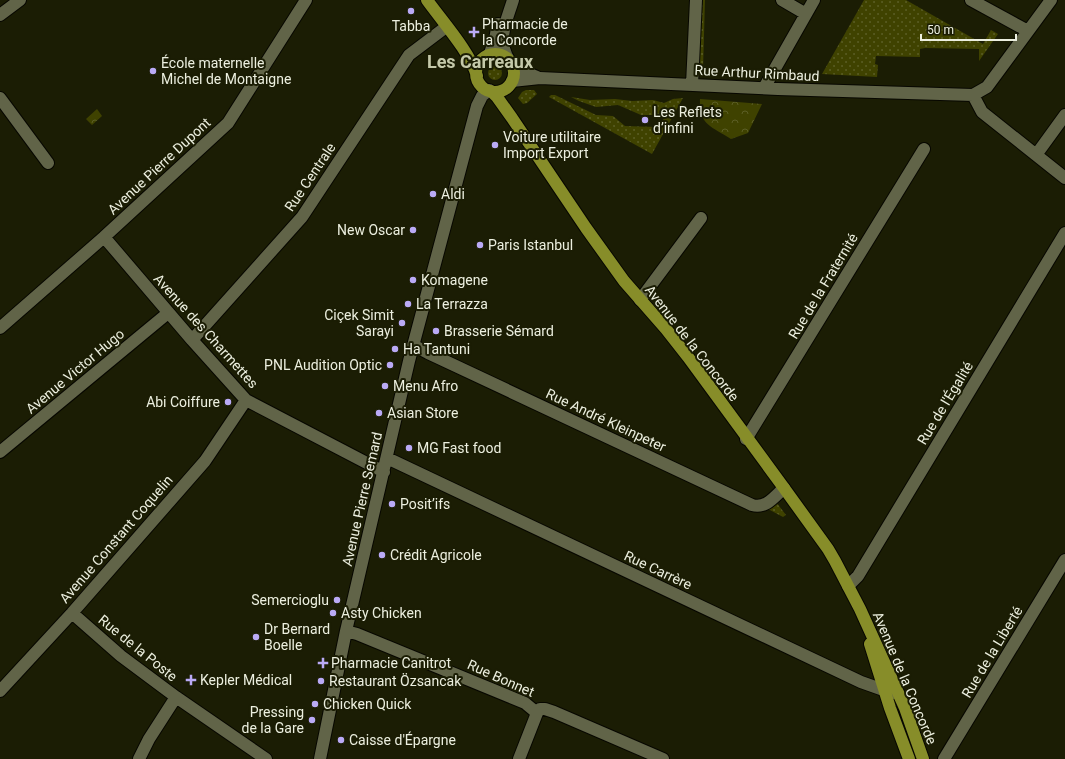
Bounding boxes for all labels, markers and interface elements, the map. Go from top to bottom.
marker: Tabba [406,6,416,16]
place label: Pharmacie de la Concorde [482,16,568,48]
scale bar [921,16,1016,42]
place label: Tabba [392,18,430,34]
text: 50 m [927,23,954,37]
marker: Pharmacie de la Concorde [469,27,479,37]
district label: Les Carreaux [427,51,534,72]
place label: École maternelle Michel de Montaigne [161,54,291,87]
street label: Rue Arthur Rimbaud [694,62,820,84]
marker: École maternelle Michel de Montaigne [148,66,158,76]
place label: Les Reflets d’infini [653,104,722,136]
street label: Avenue Pierre Dupont [104,114,214,218]
marker: Les Reflets d’infini [640,115,650,125]
place label: Voiture utilitaire Import Export [503,129,601,161]
street label: Rue Centrale [281,140,339,214]
marker: Voiture utilitaire Import Export [490,140,500,150]
place label: Aldi [441,186,465,202]
marker: Aldi [428,189,438,199]
place label: New Oscar [337,222,405,238]
marker: New Oscar [408,225,418,235]
street label: Rue de la Fraternité [785,230,861,342]
place label: Paris Istanbul [488,237,573,253]
marker: Paris Istanbul [475,240,485,250]
street label: Avenue des Charmettes [151,271,261,391]
place label: Komagene [421,272,488,288]
marker: Komagene [408,275,418,285]
street label: Avenue de la Concorde [642,282,742,404]
place label: La Terrazza [416,296,488,312]
marker: La Terrazza [403,299,413,309]
place label: Ciçek Simit Sarayi [324,307,394,339]
marker: Ciçek Simit Sarayi [397,318,407,328]
place label: Brasserie Sémard [444,323,554,339]
street label: Avenue Victor Hugo [23,325,127,417]
marker: Brasserie Sémard [431,326,441,336]
place label: Ha Tantuni [403,341,470,357]
marker: Ha Tantuni [390,344,400,354]
place label: PNL Audition Optic [264,357,382,373]
street label: Rue de l'Égalité [913,358,976,447]
marker: PNL Audition Optic [385,360,395,370]
place label: Menu Afro [393,378,458,394]
marker: Menu Afro [380,381,390,391]
street label: Rue André Kleinpeter [544,385,669,455]
place label: Abi Coiffure [146,394,220,410]
marker: Abi Coiffure [223,397,233,407]
place label: Asian Store [387,405,458,421]
marker: Asian Store [374,408,384,418]
street label: Avenue Pierre Semard [339,430,385,568]
place label: MG Fast food [417,440,501,456]
marker: MG Fast food [404,443,414,453]
street label: Avenue Constant Coquelin [56,472,176,606]
place label: Posit’ifs [400,496,450,512]
marker: Posit’ifs [387,499,397,509]
place label: Crédit Agricole [390,547,482,563]
street label: Rue Carrère [622,547,694,593]
marker: Crédit Agricole [377,550,387,560]
place label: Semercioglu [251,592,329,608]
marker: Semercioglu [332,595,342,605]
street label: Rue de la Liberté [958,603,1026,701]
place label: Asty Chicken [341,605,422,621]
marker: Asty Chicken [328,608,338,618]
street label: Avenue de la Concorde [870,609,940,747]
street label: Rue de la Poste [95,611,181,685]
place label: Dr Bernard Boelle [264,621,330,653]
marker: Dr Bernard Boelle [251,632,261,642]
place label: Pharmacie Canitrot [331,655,451,671]
street label: Rue Bonnet [465,656,537,700]
marker: Pharmacie Canitrot [318,658,328,668]
place label: Kepler Médical [200,672,292,688]
place label: Restaurant Özsancak [329,673,462,689]
marker: Kepler Médical [185,674,197,686]
marker: Restaurant Özsancak [316,676,326,686]
place label: Chicken Quick [323,696,412,712]
marker: Chicken Quick [310,699,320,709]
place label: Pressing de la Gare [242,704,304,736]
marker: Pressing de la Gare [307,715,317,725]
place label: Caisse d'Épargne [349,731,456,748]
marker: Caisse d'Épargne [336,735,346,745]

